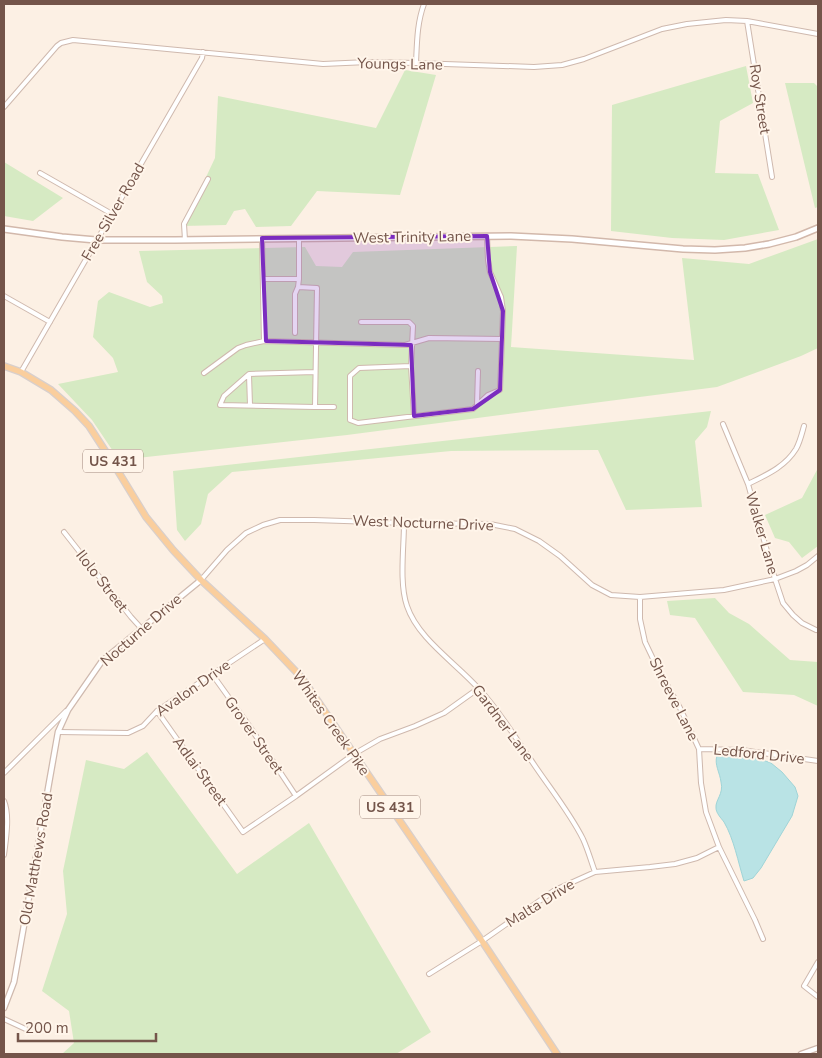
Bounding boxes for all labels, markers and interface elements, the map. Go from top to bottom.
street label: Youngs Lane [356,53,443,75]
street label: Roy Street [745,63,776,136]
street label: Free Silver Road [77,159,149,265]
street label: West Trinity Lane [353,226,471,248]
road number: US 431 [83,450,143,472]
street label: Walker Lane [741,489,783,577]
street label: West Nocturne Drive [352,511,494,535]
street label: Ilolo Street [71,546,133,617]
street label: Nocturne Drive [96,589,186,671]
street label: Shreeve Lane [644,654,704,744]
street label: Avalon Drive [152,655,234,721]
street label: Whites Creek Pike [287,667,375,779]
street label: Gardner Lane [468,681,538,765]
street label: Grover Street [220,692,288,778]
street label: Adlai Street [168,733,232,810]
street label: Ledford Drive [713,739,805,769]
street label: Old Matthews Road [14,791,58,927]
road number: US 431 [360,796,420,819]
street label: Malta Drive [502,874,578,932]
scale bar [18,1010,155,1042]
text: 200 m [25,1018,69,1038]

